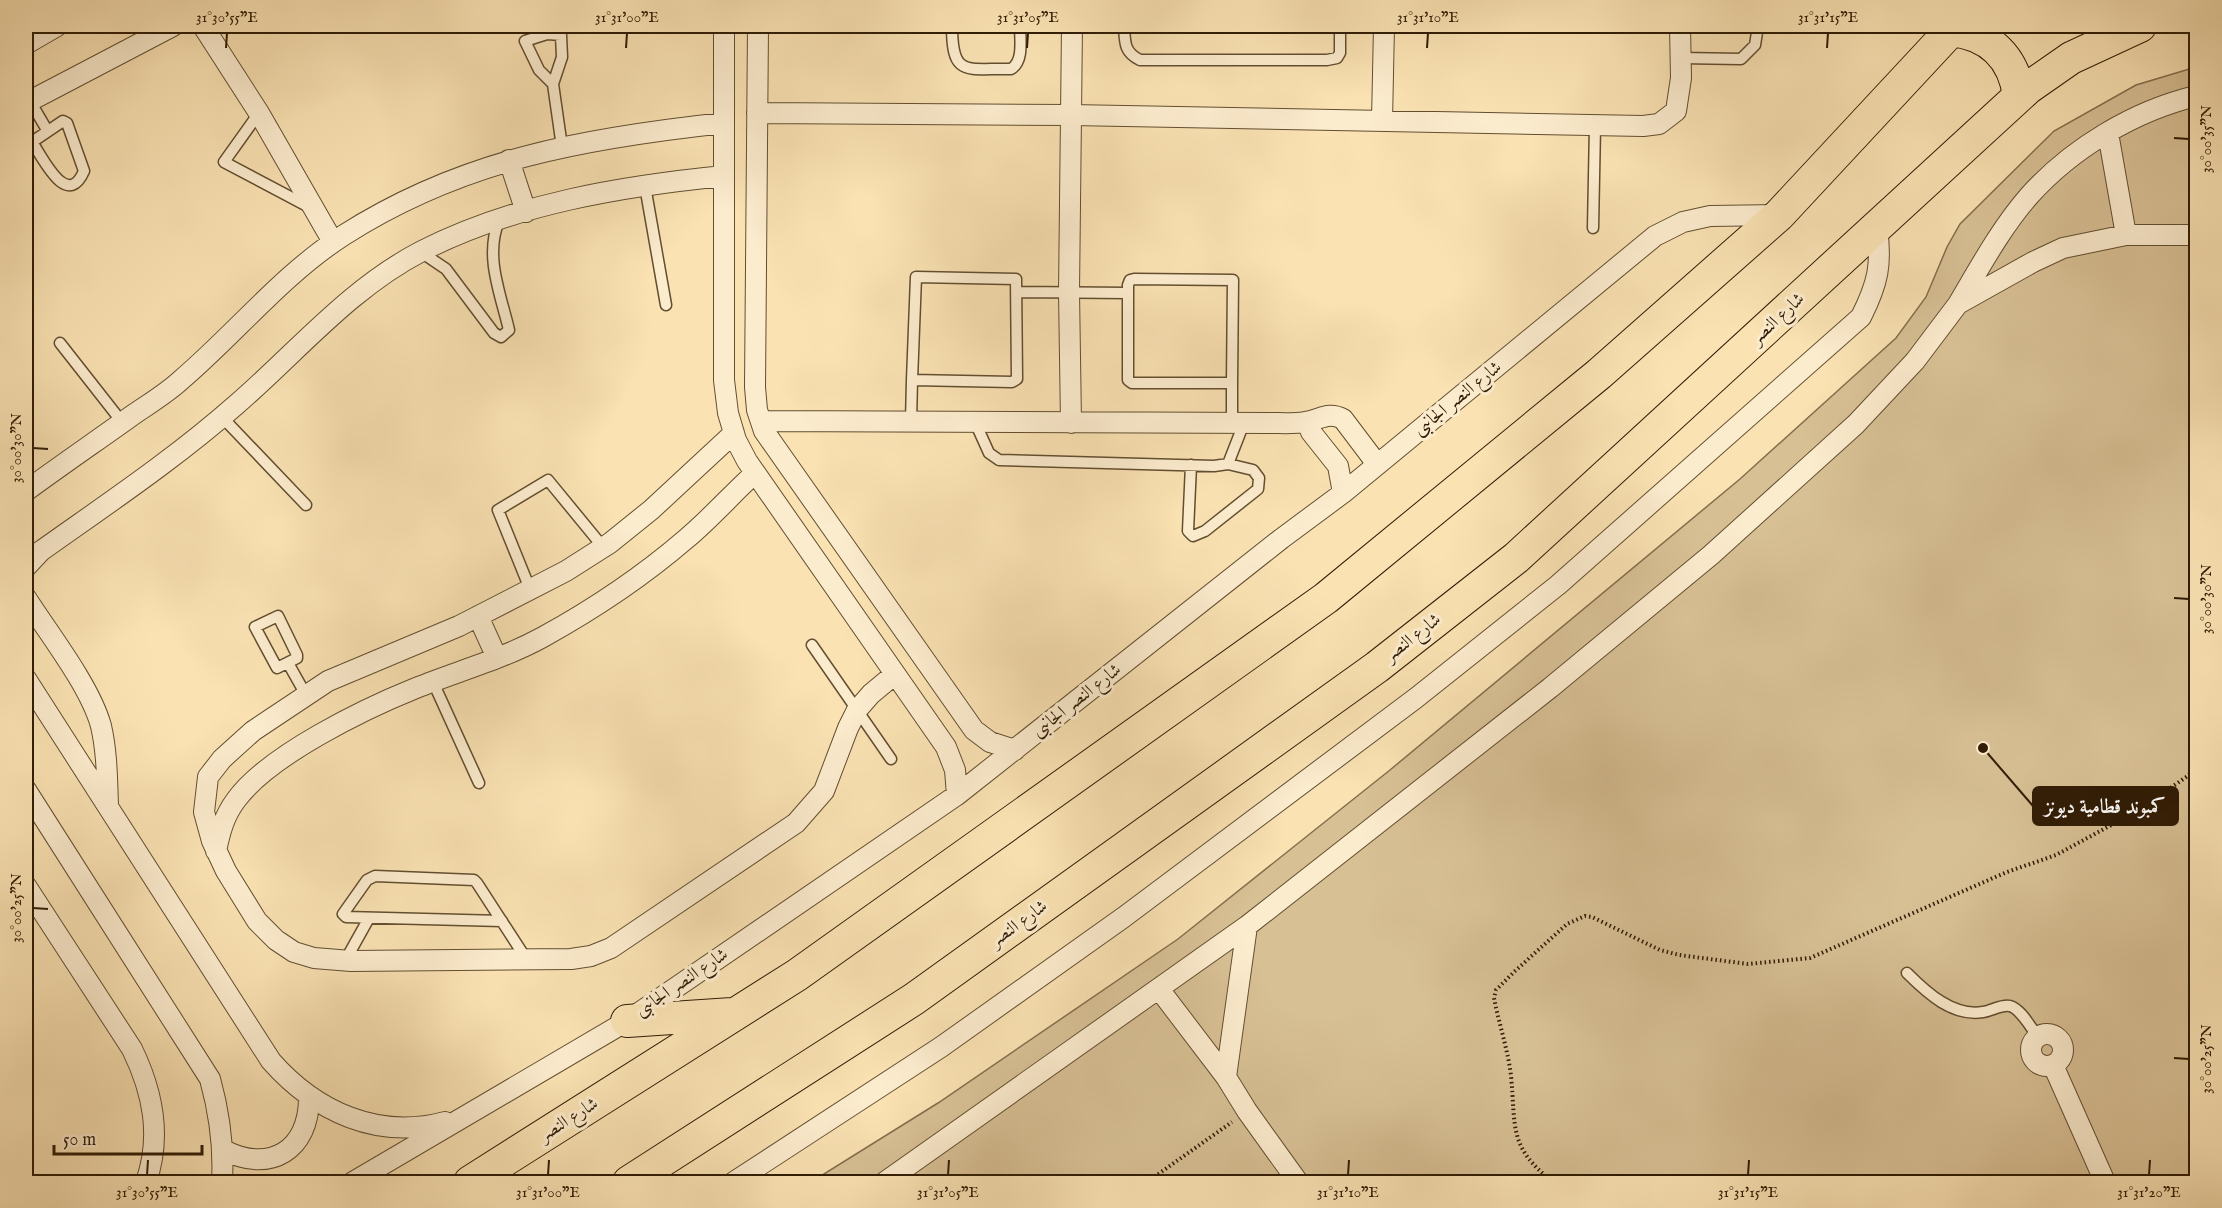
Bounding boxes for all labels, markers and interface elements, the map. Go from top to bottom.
text: 31°30'55"E [196,8,258,27]
text: 31°31'00"E [595,8,659,27]
text: 31°31'05"E [997,8,1059,27]
text: 31°31'10"E [1397,8,1459,27]
text: 31°31'15"E [1798,8,1858,27]
text: 30°00'35"N [2197,105,2216,173]
street label: شارع النصر [1745,288,1811,353]
street label: شارع النصر الجانبى [1409,356,1508,443]
text: 30°00'30"N [7,413,26,483]
text: 30°00'30"N [2197,564,2216,634]
street label: شارع النصر [1378,609,1447,670]
street label: شارع النصر الجانبى [1028,659,1128,745]
callout: كمبوند قطامية ديونز [2033,787,2178,825]
text: كمبوند قطامية ديونز [2042,795,2166,820]
text: 30°00'25"N [7,873,26,943]
street label: شارع النصر [984,895,1054,955]
street label: شارع النصر الجانبى [631,943,734,1024]
text: 30°00'25"N [2197,1024,2216,1094]
street label: شارع النصر [533,1093,604,1150]
scale bar [54,1118,202,1156]
text: 50 m [63,1129,96,1152]
text: 31°30'55"E [116,1183,178,1202]
text: 31°31'00"E [516,1183,580,1202]
text: 31°31'05"E [917,1183,979,1202]
text: 31°31'10"E [1317,1183,1379,1202]
text: 31°31'15"E [1718,1183,1778,1202]
text: 31°31'20"E [2117,1183,2181,1202]

